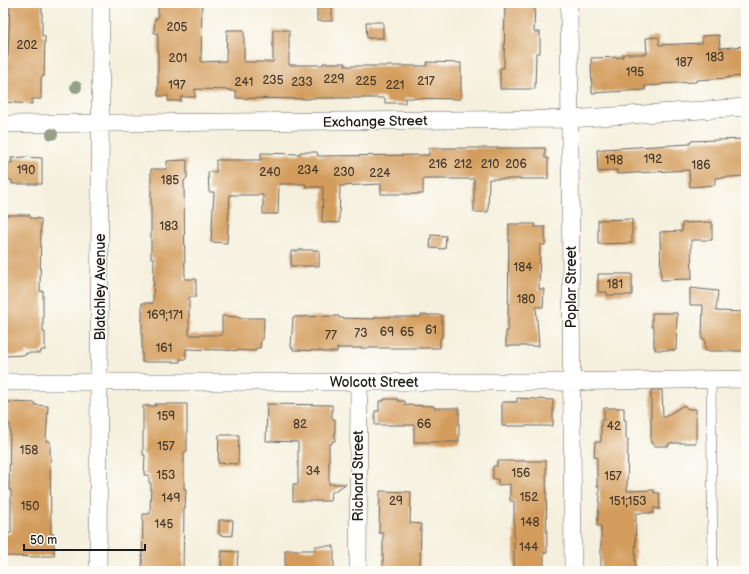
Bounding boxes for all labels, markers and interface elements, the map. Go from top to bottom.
house number: 205 [166,20,188,35]
house number: 202 [16,38,38,53]
house number: 183 [705,50,725,65]
house number: 201 [169,51,187,66]
house number: 187 [675,55,693,70]
house number: 195 [626,65,644,80]
house number: 229 [323,72,345,87]
house number: 235 [262,73,284,88]
house number: 225 [355,74,377,89]
house number: 217 [417,74,435,89]
house number: 241 [235,75,253,90]
house number: 233 [291,75,313,90]
house number: 197 [168,78,186,93]
house number: 221 [386,78,404,93]
street label: Exchange Street [323,112,428,131]
house number: 192 [644,152,662,167]
house number: 198 [605,153,623,168]
house number: 216 [429,157,447,172]
house number: 212 [454,157,472,172]
house number: 210 [481,157,499,172]
house number: 206 [505,157,527,172]
house number: 186 [692,158,710,173]
house number: 190 [17,163,35,178]
house number: 234 [297,163,319,178]
house number: 240 [259,165,281,180]
house number: 230 [333,165,355,180]
house number: 224 [369,166,391,181]
house number: 185 [161,173,179,188]
house number: 183 [159,219,179,234]
street label: Blatchley Avenue [92,234,109,340]
street label: Poplar Street [563,245,580,328]
house number: 184 [514,260,533,275]
house number: 181 [607,277,623,292]
house number: 180 [517,292,535,307]
house number: 169;171 [147,308,183,323]
house number: 61 [425,323,437,338]
house number: 69 [380,325,394,340]
house number: 65 [400,325,414,340]
house number: 73 [354,326,368,341]
house number: 77 [325,328,337,343]
house number: 161 [156,341,172,356]
street label: Wolcott Street [330,374,419,391]
house number: 159 [157,409,175,424]
house number: 82 [293,417,307,432]
house number: 66 [417,417,431,432]
house number: 42 [607,419,621,434]
street label: Richard Street [350,430,367,522]
house number: 157 [157,439,175,454]
house number: 158 [20,443,38,458]
house number: 34 [306,464,321,479]
house number: 156 [512,466,530,481]
house number: 153 [157,468,175,483]
house number: 157 [604,469,622,484]
house number: 152 [520,490,538,505]
house number: 149 [162,491,181,506]
house number: 29 [389,494,403,509]
house number: 151;153 [609,494,647,509]
house number: 150 [21,499,39,514]
house number: 148 [521,515,539,530]
house number: 145 [155,517,174,532]
scale bar [24,526,145,552]
text: 50 m [30,533,57,548]
house number: 144 [519,540,539,555]

